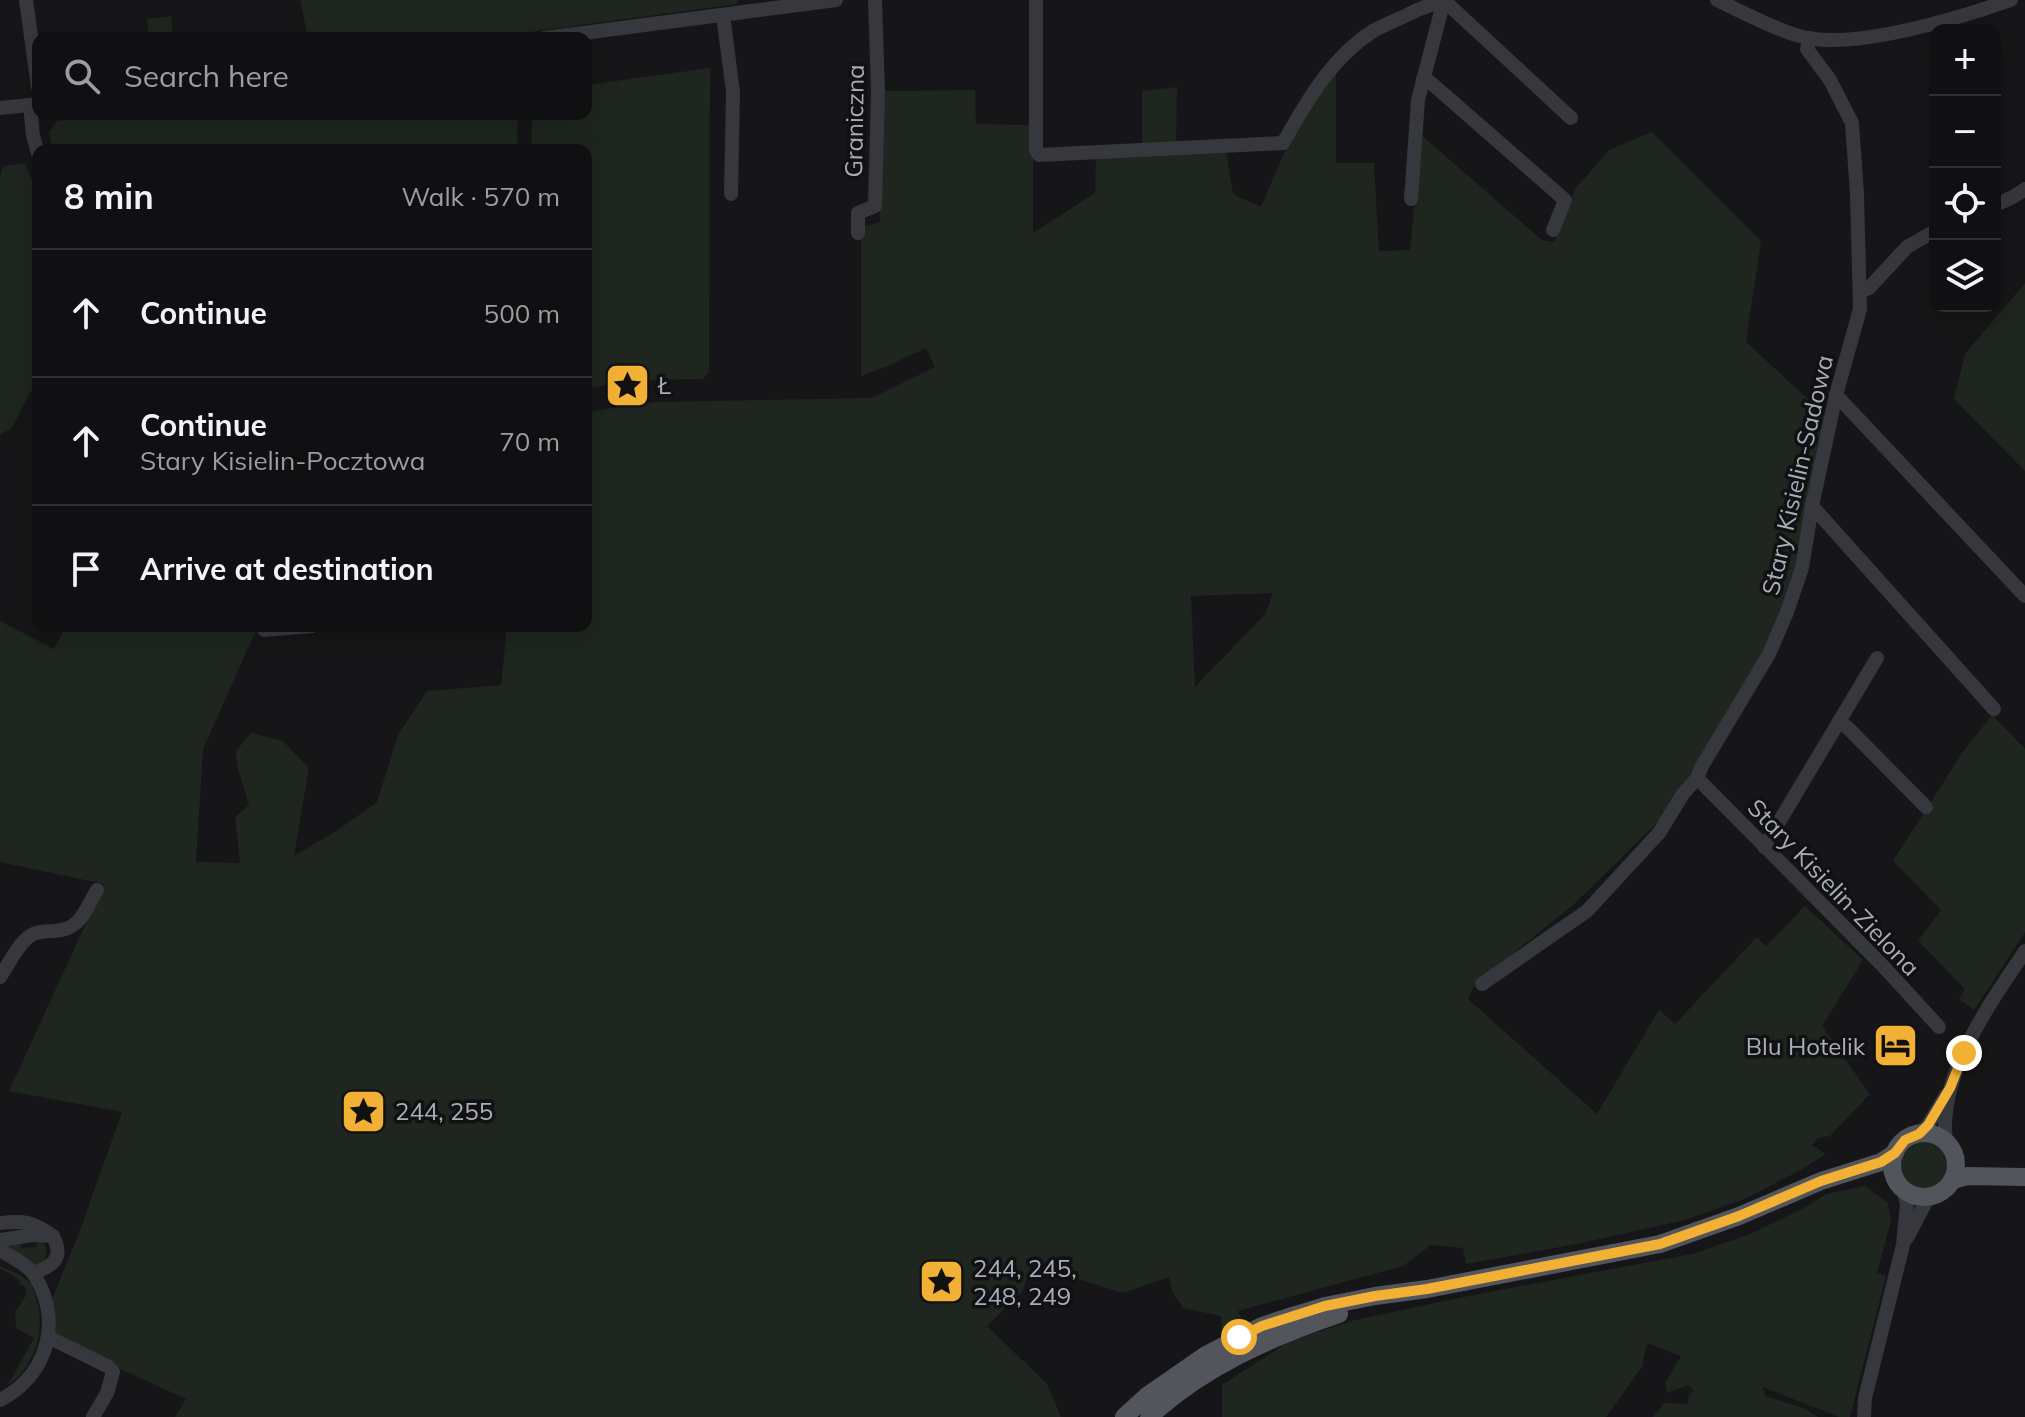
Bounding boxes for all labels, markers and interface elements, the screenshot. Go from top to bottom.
map controls [1929,24,2001,312]
button: + [1929,24,2001,96]
search box [32,32,592,120]
icon: search [60,54,104,98]
text: Search here [124,57,289,95]
street label: Graniczna [838,64,870,178]
button: − [1929,96,2001,168]
button: locate [1929,168,2001,240]
text: 8 min [64,175,154,218]
text: Walk · 570 m [401,180,560,213]
button: layers [1929,240,2001,312]
icon: ahead [64,291,108,335]
text: Continue [140,294,267,332]
text: 500 m [484,297,560,330]
street label: Stary Kisielin-Sadowa [1755,352,1839,598]
place icon: Ł [603,361,651,409]
place label: Ł [657,370,671,400]
text: Continue [140,406,267,444]
icon: ahead [64,419,108,463]
text: 70 m [499,425,560,458]
text: Stary Kisielin-Pocztowa [140,444,425,477]
icon: arrive [64,547,108,591]
text: Arrive at destination [140,550,434,588]
street label: Stary Kisielin-Zielona [1742,792,1926,982]
hotel icon: Blu Hotelik [1872,1022,1920,1070]
place label: Blu Hotelik [1746,1031,1866,1061]
route end [1946,1035,1982,1071]
place icon: 244, 255 [340,1087,388,1135]
place label: 244, 255 [395,1096,493,1126]
place label: 244, 245, 248, 249 [973,1253,1077,1311]
place icon: 244, 245, 248, 249 [918,1258,966,1306]
route start [1221,1319,1257,1355]

